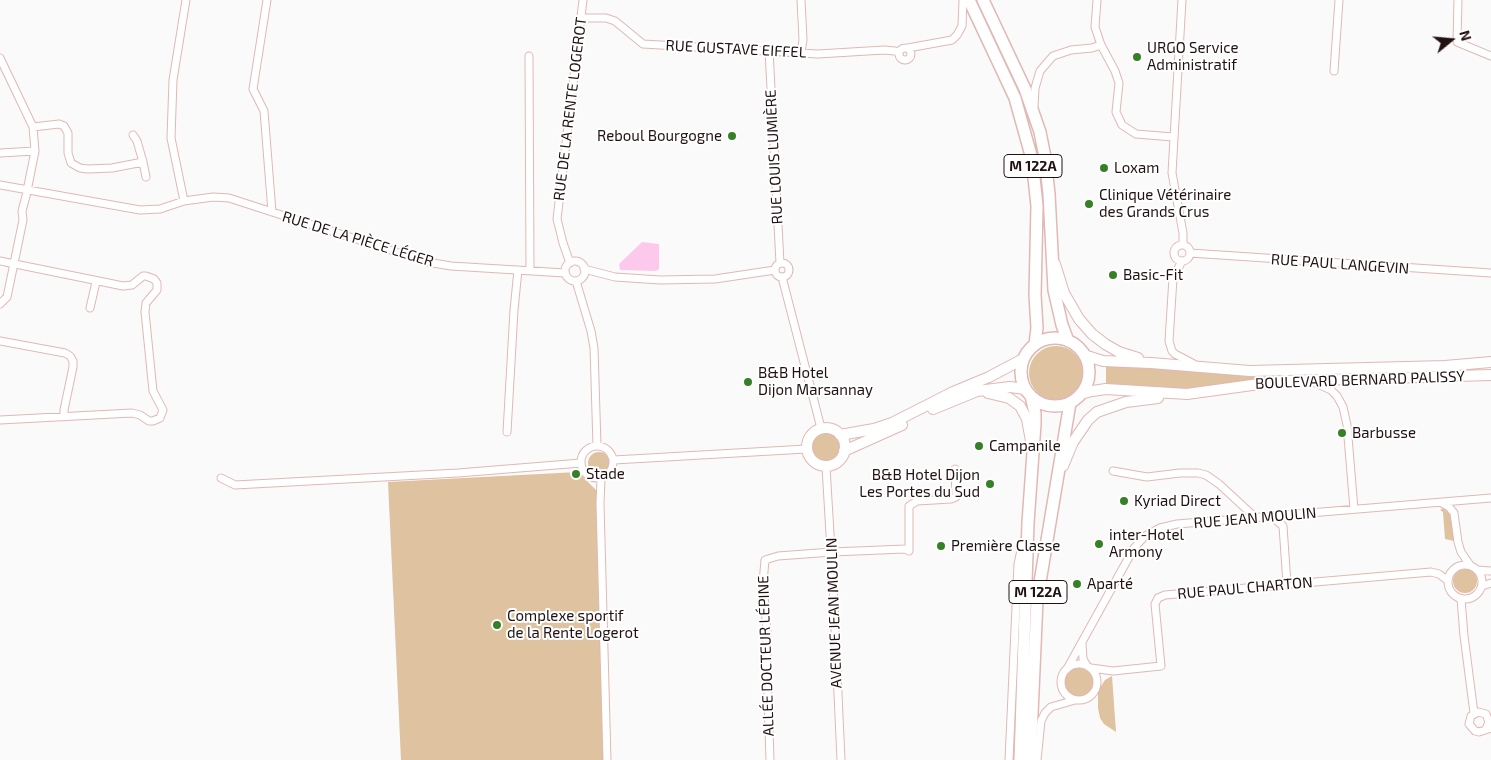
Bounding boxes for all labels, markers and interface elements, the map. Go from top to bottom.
north arrow [1426,15,1476,65]
street label: RUE DE LA RENTE LOGEROT [550,16,590,202]
text: N [1456,28,1475,43]
street label: RUE GUSTAVE EIFFEL [665,36,807,62]
place label: URGO Service Administratif [1147,39,1238,74]
marker: URGO Service Administratif [1131,51,1143,63]
street label: RUE LOUIS LUMIÈRE [761,89,787,225]
place label: Reboul Bourgogne [597,127,722,145]
marker: Reboul Bourgogne [726,130,738,142]
road number: M 122A [1004,154,1062,178]
place label: Loxam [1114,159,1159,177]
marker: Loxam [1098,162,1110,174]
place label: Clinique Vétérinaire des Grands Crus [1099,186,1231,221]
marker: Clinique Vétérinaire des Grands Crus [1083,198,1095,210]
street label: RUE DE LA PIÈCE LÉGER [280,207,436,271]
street label: RUE PAUL LANGEVIN [1270,250,1410,278]
place label: Basic-Fit [1123,266,1183,284]
marker: Basic-Fit [1107,269,1119,281]
place label: B&B Hotel Dijon Marsannay [758,364,873,399]
street label: BOULEVARD BERNARD PALISSY [1255,367,1465,393]
marker: B&B Hotel Dijon Marsannay [742,376,754,388]
place label: Barbusse [1352,424,1416,442]
marker: Barbusse [1336,427,1348,439]
place label: Campanile [989,437,1061,455]
marker: Campanile [973,440,985,452]
place label: Stade [586,465,625,483]
place label: B&B Hotel Dijon Les Portes du Sud [859,466,980,501]
marker: Stade [570,468,582,480]
marker: B&B Hotel Dijon Les Portes du Sud [984,478,996,490]
place label: Kyriad Direct [1134,492,1221,510]
marker: Kyriad Direct [1118,495,1130,507]
street label: RUE JEAN MOULIN [1193,504,1317,532]
place label: inter-Hotel Armony [1109,526,1184,561]
street label: AVENUE JEAN MOULIN [822,537,846,689]
place label: Première Classe [951,537,1060,555]
marker: inter-Hotel Armony [1093,538,1105,550]
marker: Première Classe [935,540,947,552]
street label: RUE PAUL CHARTON [1177,573,1313,603]
street label: ALLÉE DOCTEUR LÉPINE [754,575,778,737]
place label: Aparté [1087,575,1133,593]
marker: Aparté [1071,578,1083,590]
road number: M 122A [1009,580,1067,604]
place label: Complexe sportif de la Rente Logerot [507,607,639,642]
marker: Complexe sportif de la Rente Logerot [491,619,503,631]

